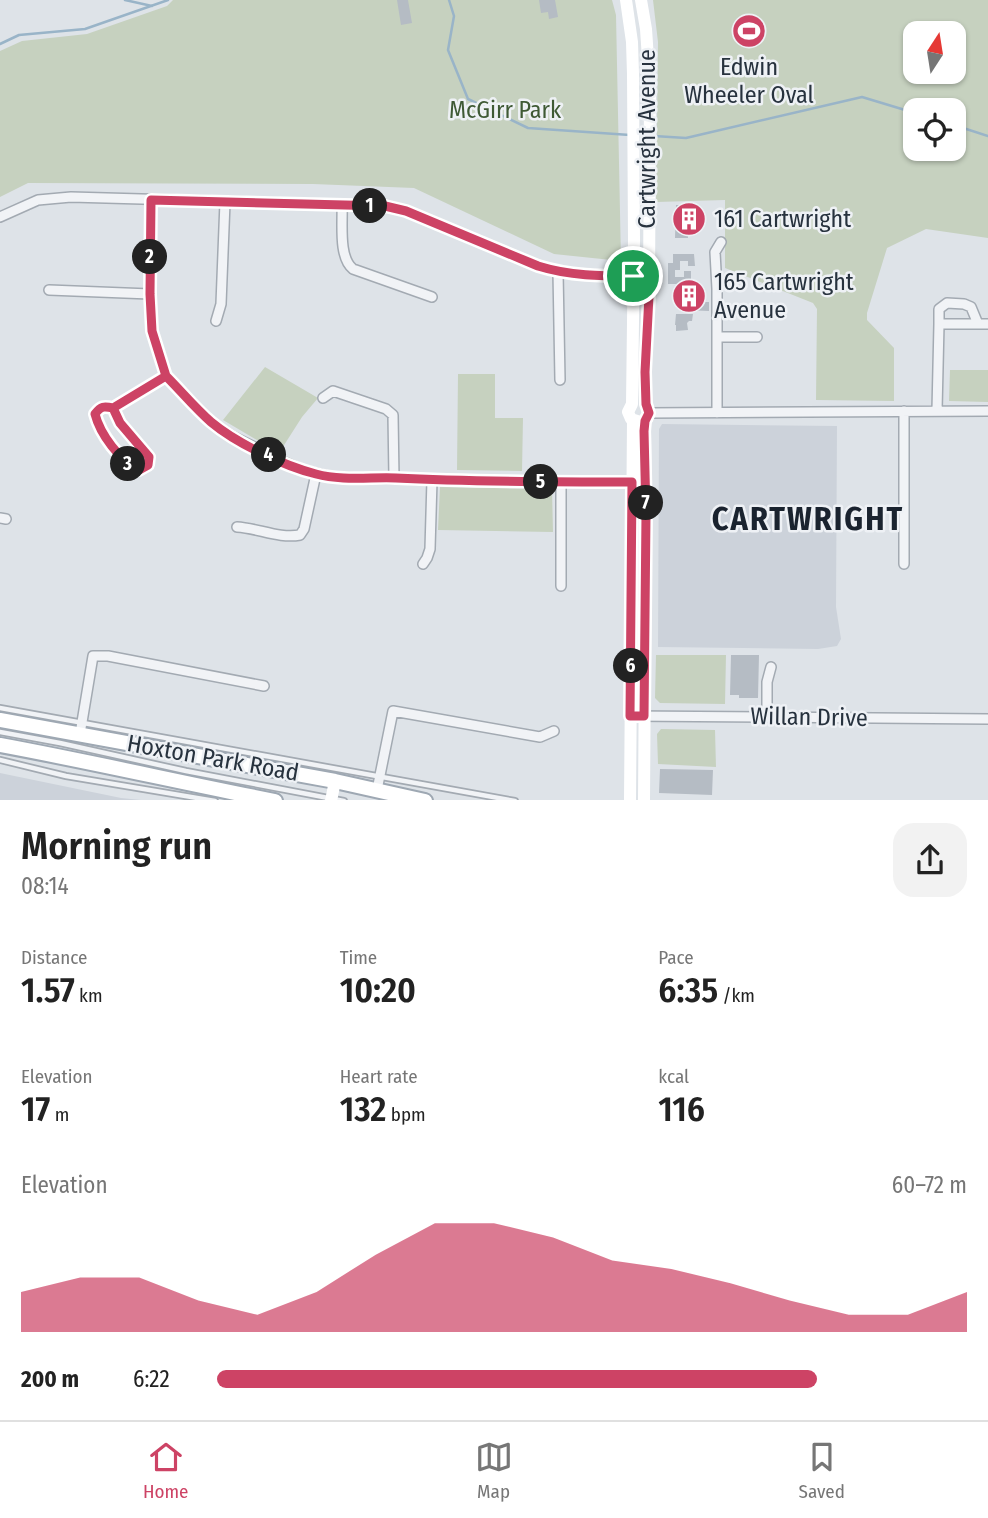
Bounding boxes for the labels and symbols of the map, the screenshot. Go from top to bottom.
sports icon: Edwin Wheeler Oval [730,12,768,50]
north arrow [903,21,966,84]
street label: Cartwright Avenue [633,49,661,229]
place label: Edwin Wheeler Oval [684,53,814,109]
park label: McGirr Park [449,96,562,124]
pin: 1 [352,188,388,224]
building icon: 161 Cartwright [670,200,708,238]
place label: 161 Cartwright [714,205,851,233]
pin: 2 [132,240,168,274]
pin [603,246,663,306]
place label: 165 Cartwright Avenue [714,268,854,324]
building icon: 165 Cartwright Avenue [670,277,708,315]
pin: 4 [252,438,286,472]
pin: 3 [110,447,146,482]
pin: 5 [524,464,558,500]
pin: 7 [628,486,664,520]
district label: CARTWRIGHT [712,500,904,538]
pin: 6 [614,648,648,684]
street label: Willan Drive [750,702,868,732]
street label: Hoxton Park Road [125,729,301,787]

